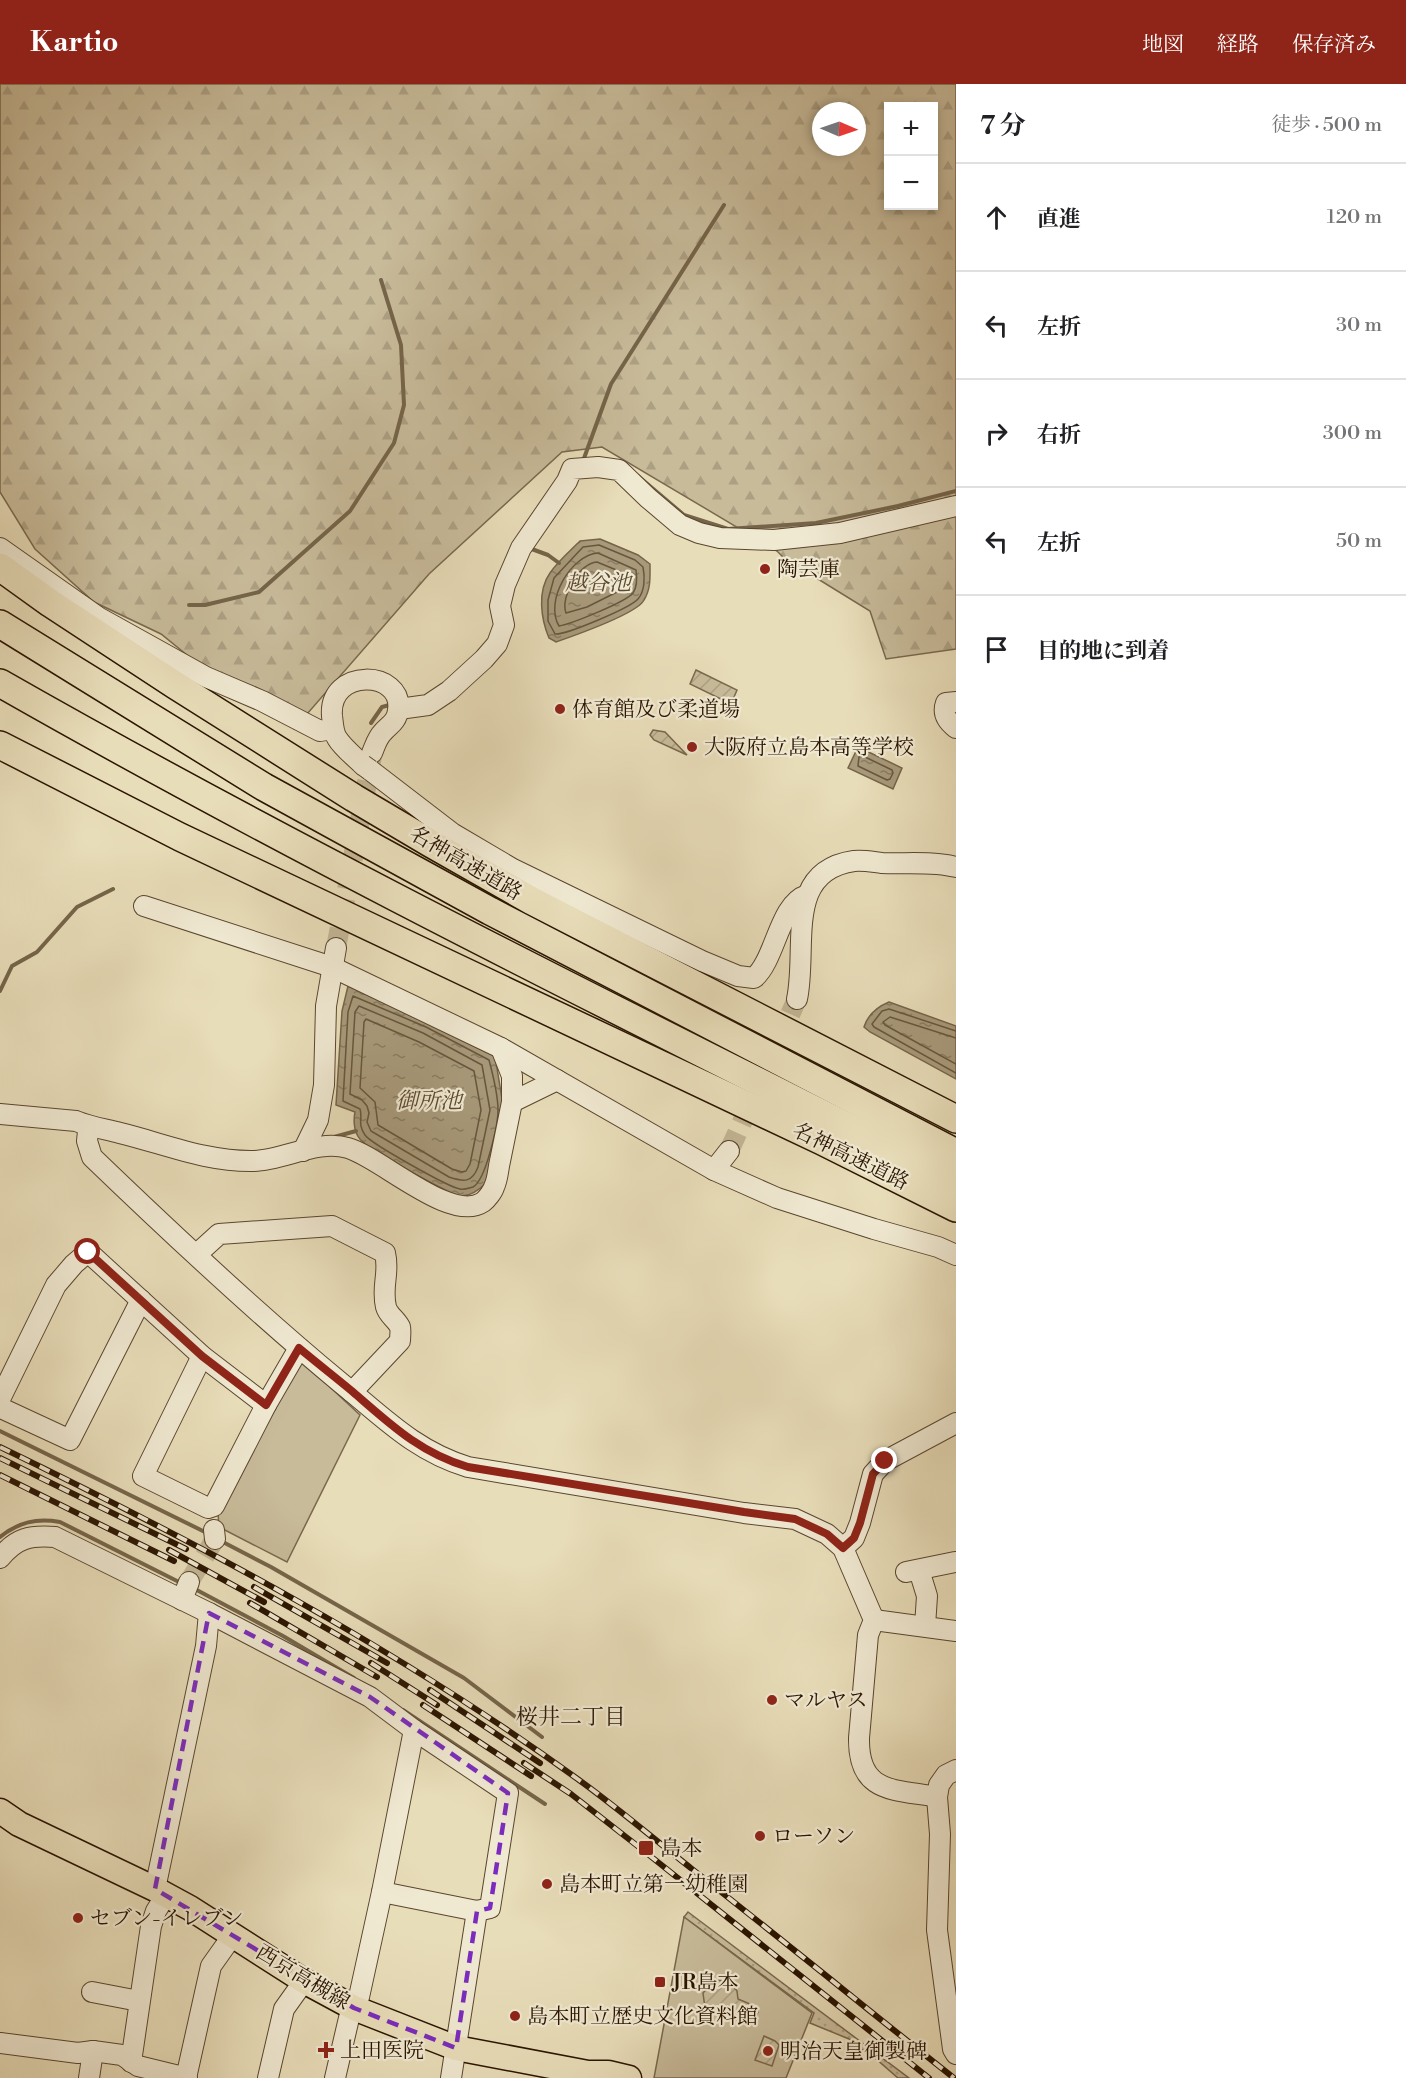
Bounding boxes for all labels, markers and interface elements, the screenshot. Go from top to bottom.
text: Kartio [30,25,119,60]
text: 地図 [1142,32,1184,58]
text: 経路 [1217,32,1259,58]
text: 保存済み [1292,32,1376,58]
north arrow [812,102,866,156]
map controls [884,102,938,210]
button: + [884,102,938,156]
text: 7 分 [980,110,1026,142]
text: 徒歩 · 500 m [1271,113,1382,138]
button: − [884,156,938,210]
icon: ahead [980,201,1013,234]
text: 120 m [1327,205,1382,230]
text: 直進 [1037,206,1081,233]
icon: left [980,309,1013,342]
text: 30 m [1336,313,1382,338]
text: 左折 [1037,314,1081,341]
icon: right [980,417,1013,450]
text: 300 m [1323,421,1382,446]
text: 右折 [1037,422,1081,449]
icon: left [980,525,1013,558]
text: 50 m [1336,529,1382,554]
text: 左折 [1037,530,1081,557]
place label: 陶芸庫 [777,557,840,583]
marker: 陶芸庫 [758,562,772,576]
water label: 越谷池 [565,570,634,597]
icon: arrive [980,633,1013,666]
text: 目的地に到着 [1037,638,1169,665]
place label: 体育館及び柔道場 [572,697,740,723]
marker: 体育館及び柔道場 [553,702,567,716]
place label: 大阪府立島本高等学校 [704,735,914,761]
marker: 大阪府立島本高等学校 [685,740,699,754]
street label: 名神高速道路 [404,821,527,907]
water label: 御所池 [396,1088,465,1115]
street label: 名神高速道路 [788,1118,913,1196]
route start [74,1238,100,1264]
route end [871,1447,897,1473]
place label: マルヤス [784,1688,868,1714]
marker: マルヤス [765,1693,779,1707]
district label: 桜井二丁目 [516,1704,626,1731]
place label: ローソン [772,1824,855,1850]
marker: ローソン [753,1829,767,1843]
place label: 島本 [660,1836,702,1862]
marker: 島本 [637,1839,655,1857]
place label: 島本町立第一幼稚園 [559,1872,748,1898]
marker: 島本町立第一幼稚園 [540,1877,554,1891]
place label: セブン-イレブン [90,1906,244,1932]
marker: セブン-イレブン [71,1911,85,1925]
street label: 西京高槻線 [251,1940,354,2016]
place label: JR島本 [671,1970,738,1996]
marker: JR島本 [653,1975,667,1989]
place label: 島本町立歴史文化資料館 [527,2004,758,2030]
marker: 島本町立歴史文化資料館 [508,2009,522,2023]
place label: 上田医院 [340,2038,424,2064]
place label: 明治天皇御製碑 [780,2039,927,2065]
marker: 上田医院 [317,2041,335,2059]
marker: 明治天皇御製碑 [761,2044,775,2058]

